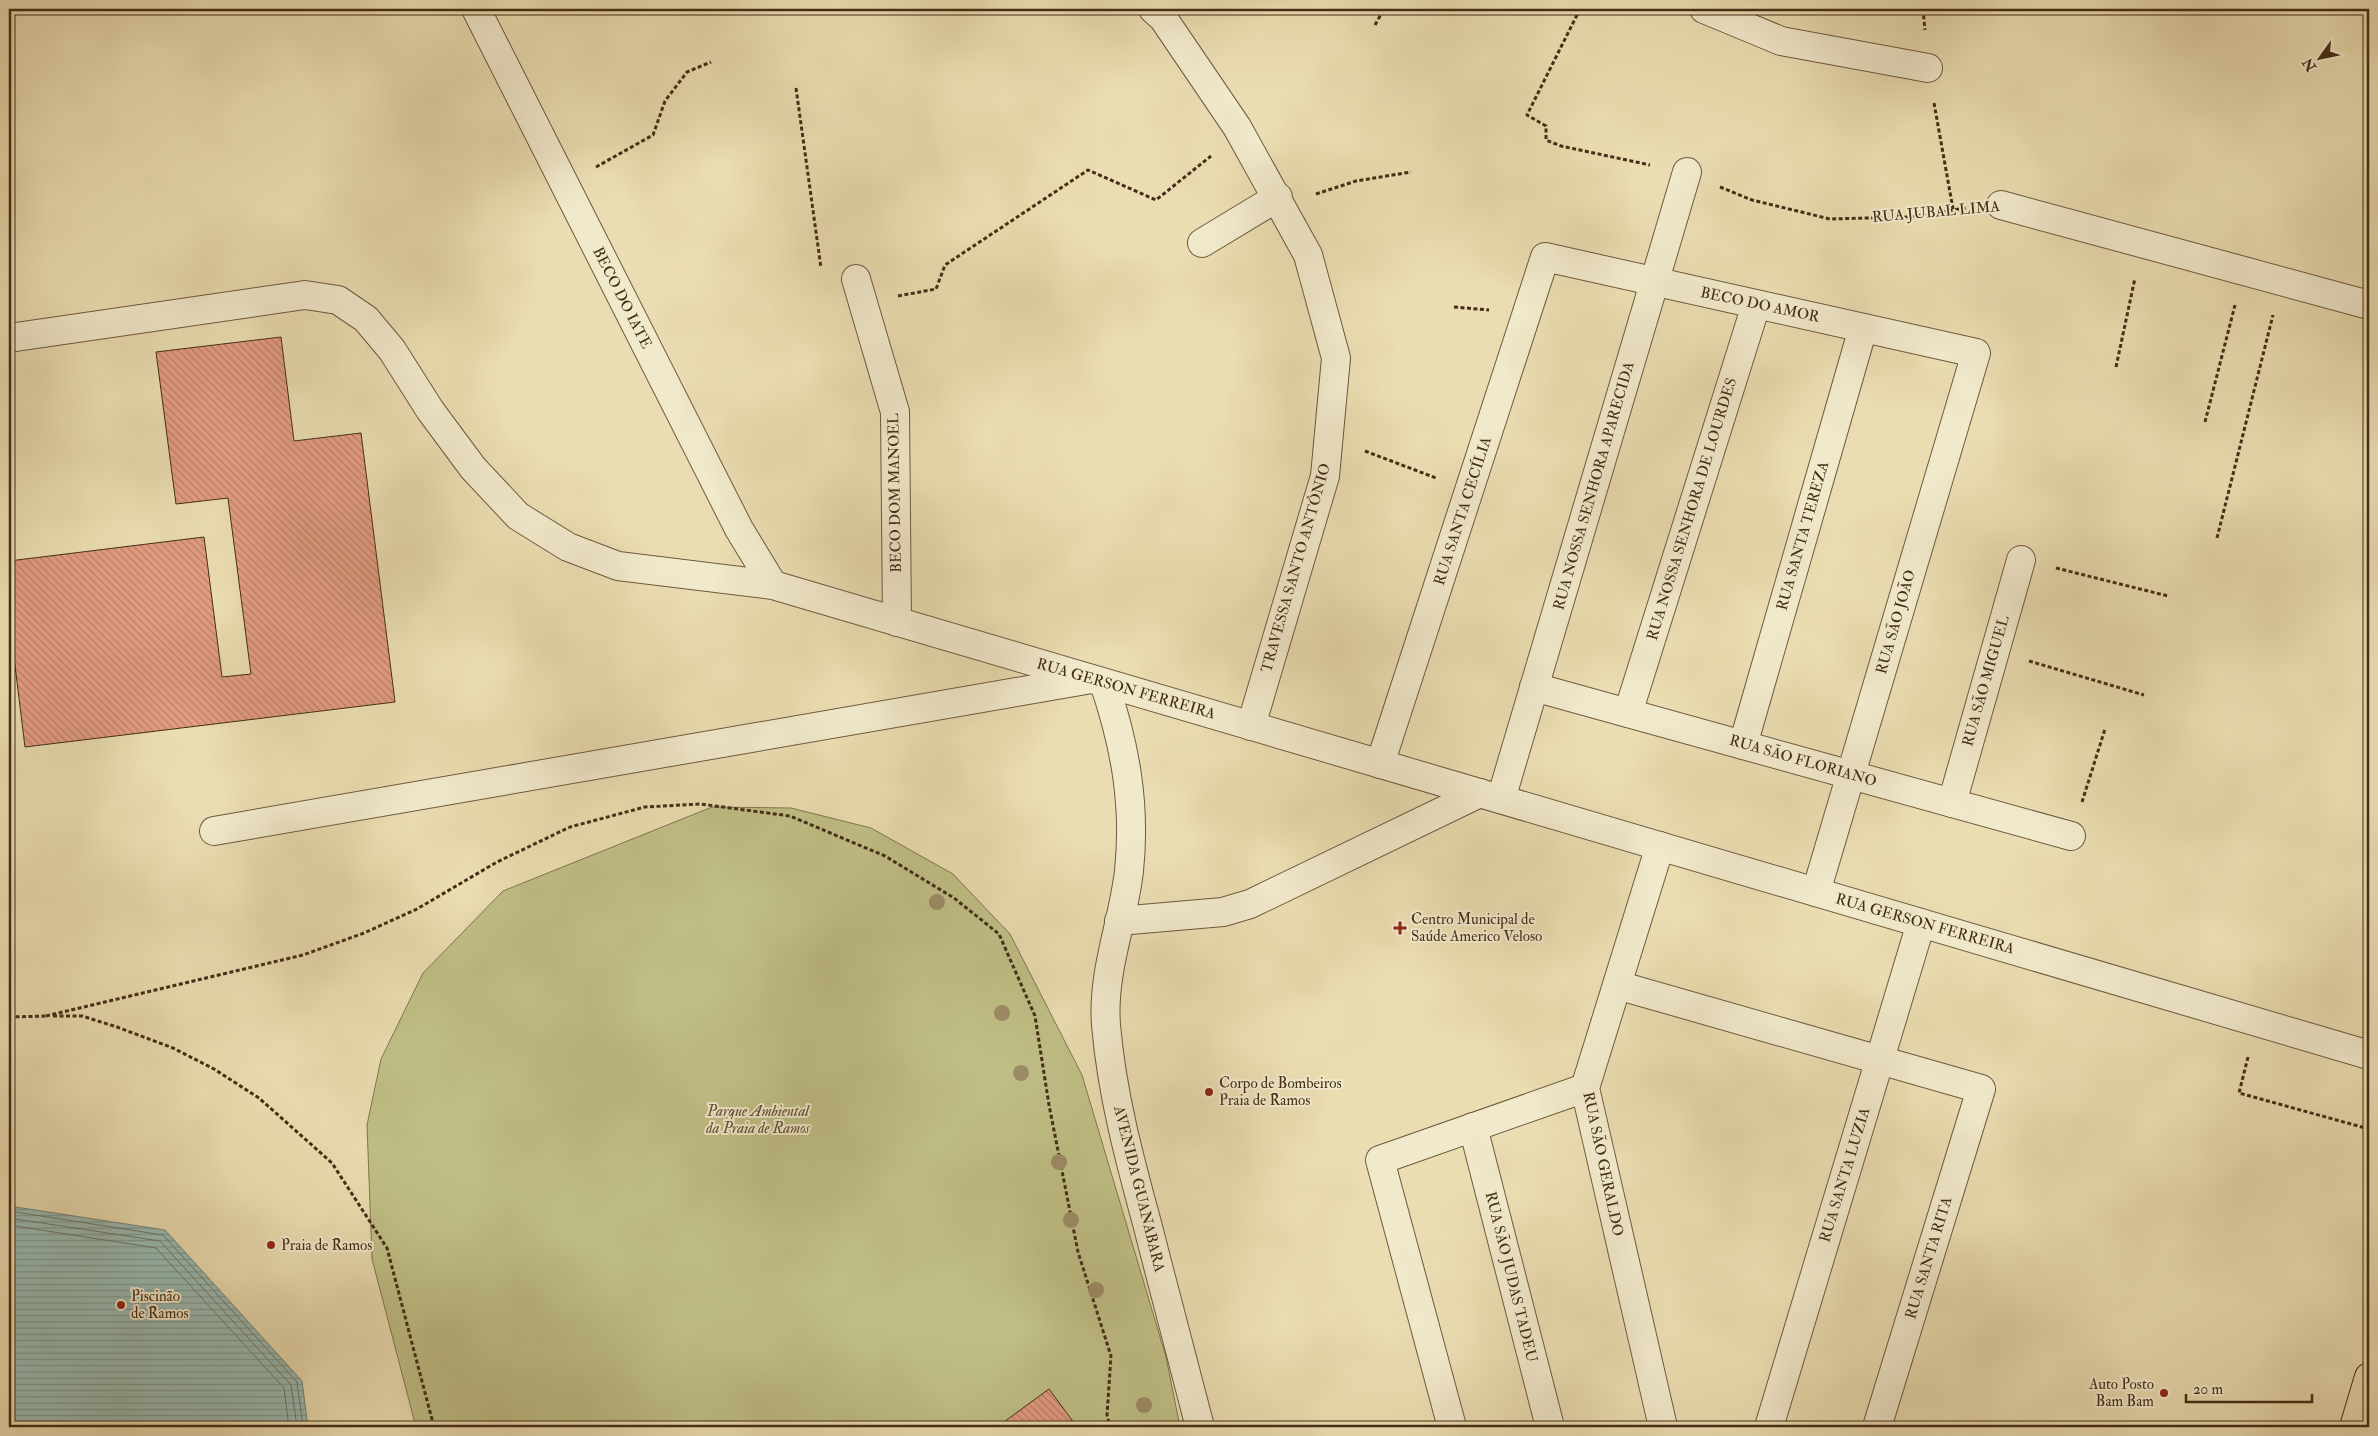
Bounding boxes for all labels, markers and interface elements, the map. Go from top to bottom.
north arrow [2296,32,2346,82]
text: N [2299,55,2321,76]
street label: RUA JUBAL LIMA [1871,197,2001,228]
street label: BECO DO IATE [588,244,656,352]
street label: BECO DO AMOR [1699,283,1822,327]
street label: RUA NOSSA SENHORA APARECIDA [1549,359,1639,612]
street label: RUA NOSSA SENHORA DE LOURDES [1643,375,1741,643]
street label: BECO DOM MANOEL [884,413,906,573]
street label: RUA SANTA CECÍLIA [1429,434,1496,588]
street label: RUA SANTA TEREZA [1773,459,1834,613]
street label: TRAVESSA SANTO ANTÔNIO [1256,461,1335,675]
street label: RUA SÃO JOÃO [1871,567,1921,677]
street label: RUA SÃO MIGUEL [1957,613,2014,749]
street label: RUA GERSON FERREIRA [1034,654,1218,724]
street label: RUA SÃO FLORIANO [1727,730,1879,791]
street label: RUA GERSON FERREIRA [1833,889,2017,959]
place label: Centro Municipal de Saúde Americo Veloso [1411,910,1542,946]
marker: Centro Municipal de Saúde Americo Veloso [1393,921,1407,935]
place label: Corpo de Bombeiros Praia de Ramos [1219,1074,1342,1110]
marker: Corpo de Bombeiros Praia de Ramos [1203,1086,1215,1098]
street label: RUA SÃO GERALDO [1578,1090,1629,1238]
park label: Parque Ambiental da Praia de Ramos [705,1102,811,1138]
street label: AVENIDA GUANABARA [1109,1103,1169,1275]
street label: RUA SANTA LUZIA [1815,1105,1875,1245]
street label: RUA SÃO JUDAS TADEU [1480,1189,1543,1365]
street label: RUA SANTA RITA [1901,1194,1957,1321]
place label: Praia de Ramos [281,1236,372,1255]
marker: Praia de Ramos [265,1239,277,1251]
place label: Piscinão de Ramos [131,1287,189,1323]
marker: Piscinão de Ramos [115,1299,127,1311]
scale bar [2186,1371,2312,1403]
place label: Auto Posto Bam Bam [2088,1375,2154,1411]
text: 20 m [2193,1380,2223,1399]
marker: Auto Posto Bam Bam [2158,1387,2170,1399]

